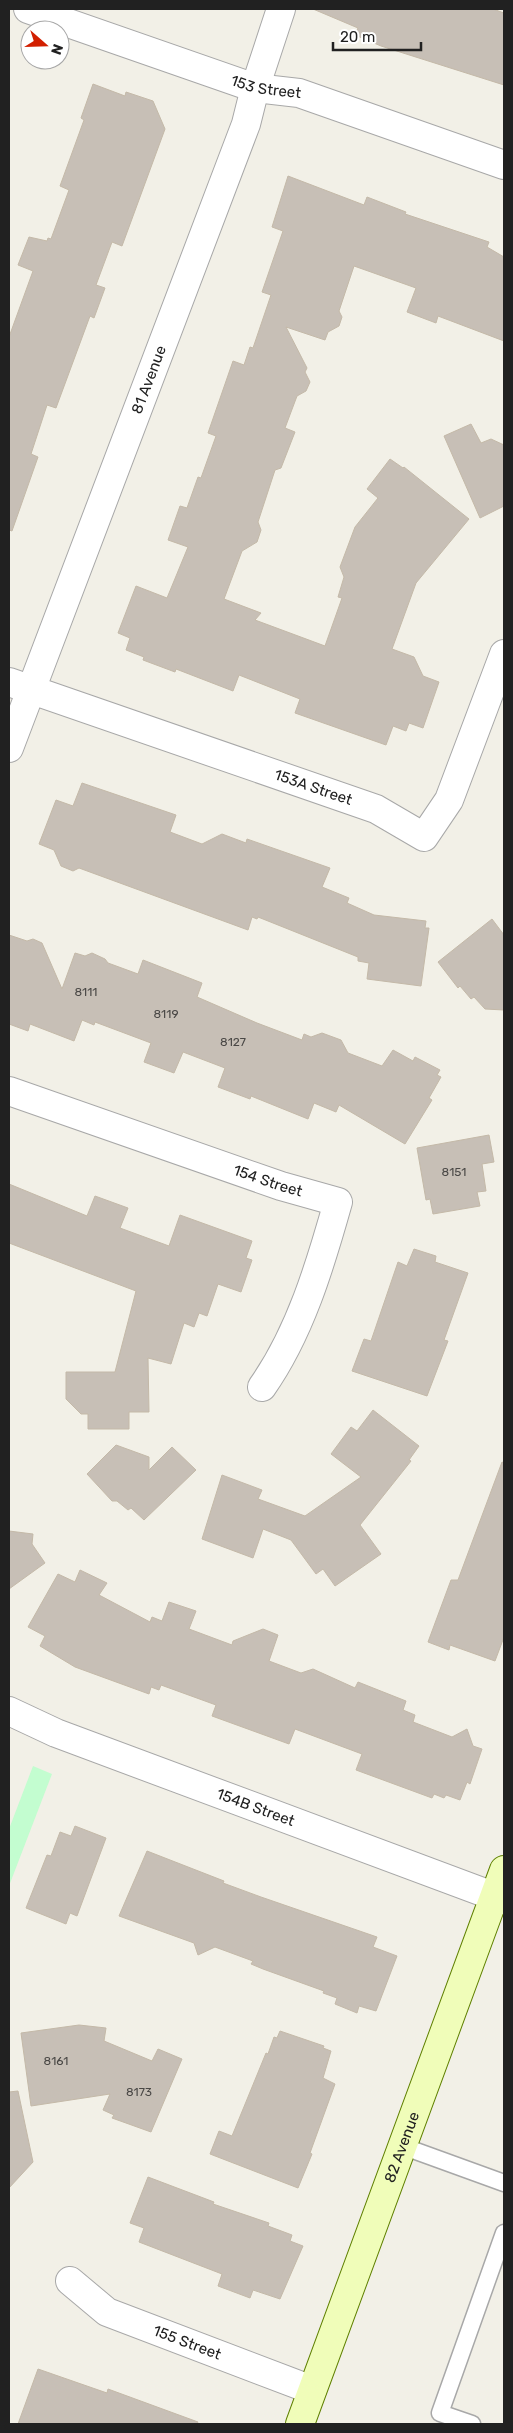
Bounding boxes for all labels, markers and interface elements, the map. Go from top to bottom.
north arrow [20,20,70,70]
scale bar [333,20,420,52]
text: 20 m [340,28,375,46]
text: N [47,42,66,57]
street label: 153 Street [228,71,302,102]
street label: 81 Avenue [128,343,170,416]
street label: 153A Street [272,766,355,809]
house number: 8111 [74,985,98,999]
house number: 8119 [153,1007,179,1021]
house number: 8127 [220,1035,246,1049]
street label: 154 Street [231,1161,305,1201]
house number: 8151 [442,1165,466,1179]
street label: 154B Street [214,1785,297,1830]
house number: 8161 [44,2054,68,2068]
house number: 8173 [126,2085,152,2099]
street label: 82 Avenue [381,2109,423,2185]
street label: 155 Street [151,2321,224,2364]

